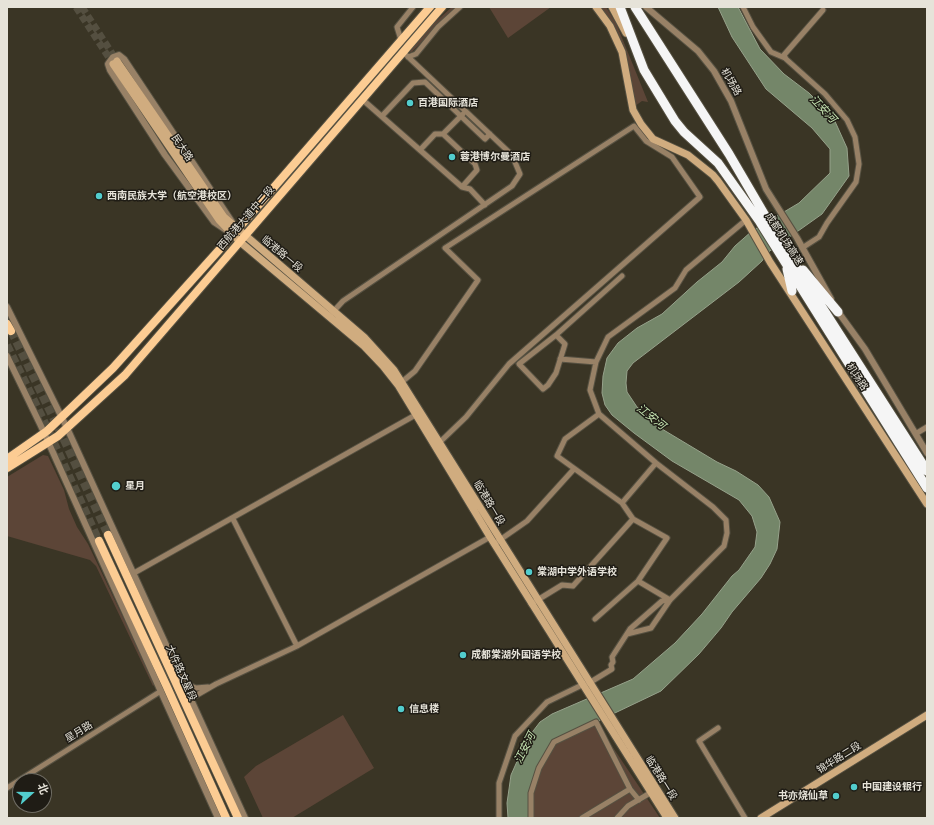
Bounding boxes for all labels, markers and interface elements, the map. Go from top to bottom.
street label: 机场路 [718,66,744,98]
water label: 江安河 [807,92,839,126]
place label: 百港国际酒店 [418,97,478,109]
marker: 百港国际酒店 [405,98,415,108]
street label: 民大路 [169,132,195,164]
place label: 蓉港博尔曼酒店 [460,151,530,163]
marker: 蓉港博尔曼酒店 [447,152,457,162]
street label: 西航港大道中二段 [215,184,277,252]
place label: 西南民族大学（航空港校区） [107,190,237,202]
marker: 西南民族大学（航空港校区） [94,191,104,201]
street label: 成都机场高速 [763,211,805,267]
street label: 临港路一段 [259,233,305,275]
street label: 机场路 [844,361,870,393]
water label: 江安河 [634,401,668,433]
street label: 临港路一段 [471,478,507,528]
marker: 星月 [110,480,122,492]
place label: 星月 [125,480,145,492]
place label: 棠湖中学外语学校 [537,566,617,578]
marker: 棠湖中学外语学校 [524,567,534,577]
street label: 大件路文星段 [163,643,199,703]
place label: 成都棠湖外国语学校 [471,649,561,661]
marker: 成都棠湖外国语学校 [458,650,468,660]
place label: 信息楼 [409,703,439,715]
marker: 信息楼 [396,704,406,714]
street label: 星月路 [63,719,95,745]
water label: 江安河 [512,730,538,766]
street label: 锦华路二段 [815,740,863,776]
street label: 临港路一段 [643,754,679,802]
north arrow [12,773,52,813]
text: 北 [35,781,51,796]
place label: 中国建设银行 [862,781,922,793]
marker: 中国建设银行 [849,782,859,792]
place label: 书亦烧仙草 [778,790,828,802]
marker: 书亦烧仙草 [831,791,841,801]

